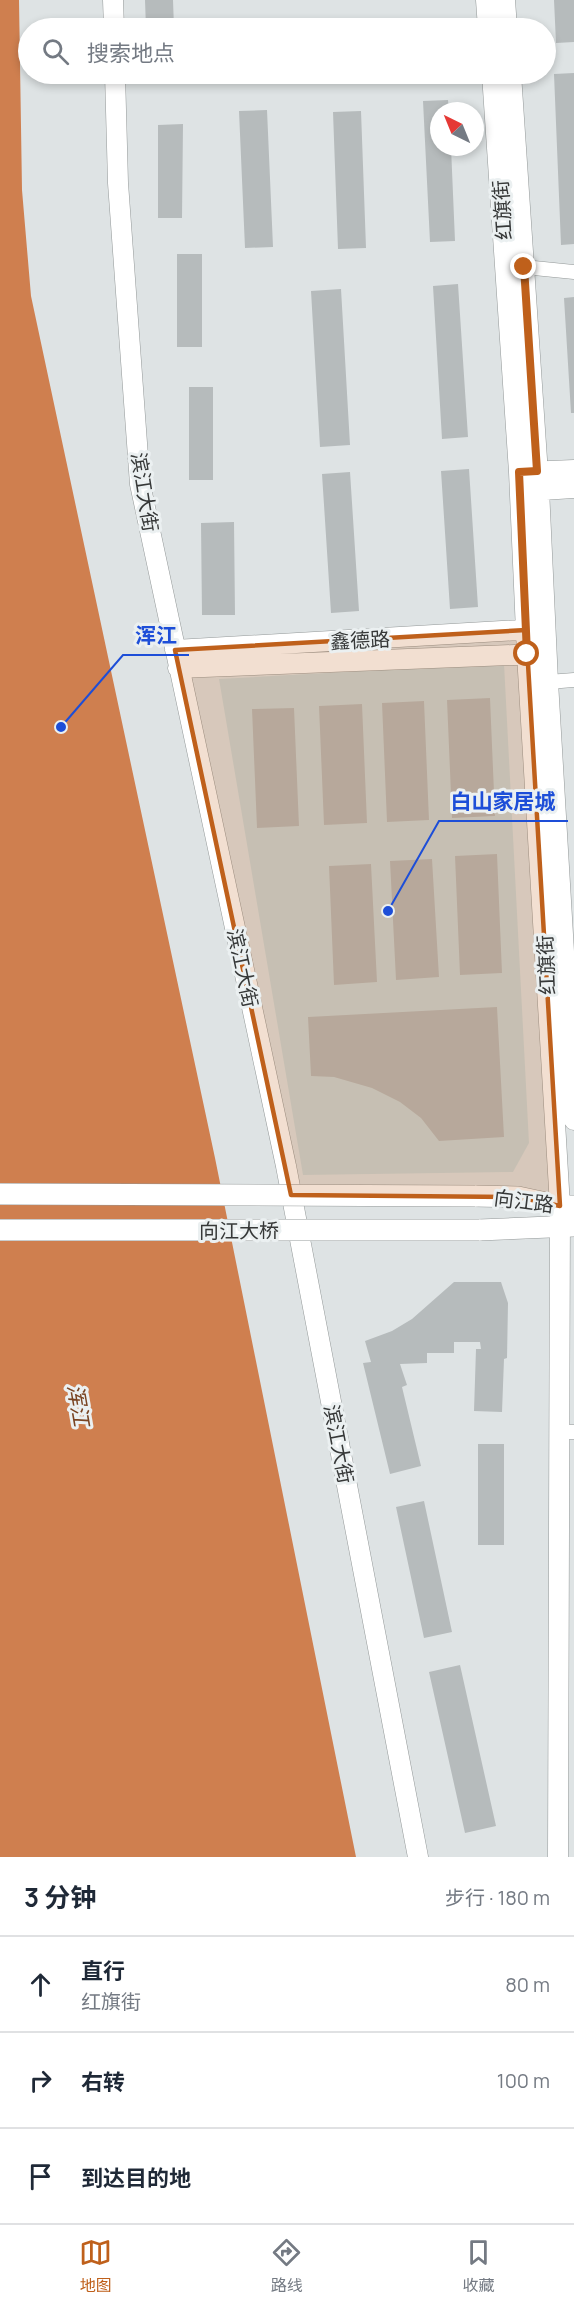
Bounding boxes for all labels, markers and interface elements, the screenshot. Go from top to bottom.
search box [18,18,556,84]
icon: search [39,35,72,68]
text: 搜索地点 [87,38,175,68]
north arrow [430,102,484,156]
street label: 红旗街 [486,179,518,241]
route end [510,253,536,279]
street label: 滨江大街 [125,450,165,534]
callout: 浑江 [123,616,189,655]
text: 浑江 [135,621,177,649]
street label: 鑫德路 [329,625,391,655]
route start [513,640,539,666]
callout: 白山家居城 [439,782,568,821]
text: 白山家居城 [451,787,556,815]
street label: 滨江大街 [221,926,265,1010]
street label: 红旗街 [531,934,561,996]
street label: 向江路 [493,1184,555,1218]
street label: 向江大桥 [199,1217,279,1244]
water label: 浑江 [62,1382,97,1430]
street label: 滨江大街 [318,1402,360,1486]
text: 3 分钟 [24,1879,96,1915]
text: 步行 · 180 m [445,1884,550,1911]
text: 直行 [81,1956,125,1986]
icon: ahead [24,1968,57,2001]
text: 80 m [505,1971,550,1998]
text: 红旗街 [81,1988,141,2015]
icon: right [24,2064,57,2097]
text: 右转 [81,2067,125,2097]
text: 100 m [497,2067,550,2094]
icon: arrive [24,2160,57,2193]
text: 到达目的地 [81,2163,191,2193]
tab: 地图 [79,2236,112,2296]
tab: 路线 [270,2236,303,2296]
tab: 收藏 [462,2236,495,2296]

